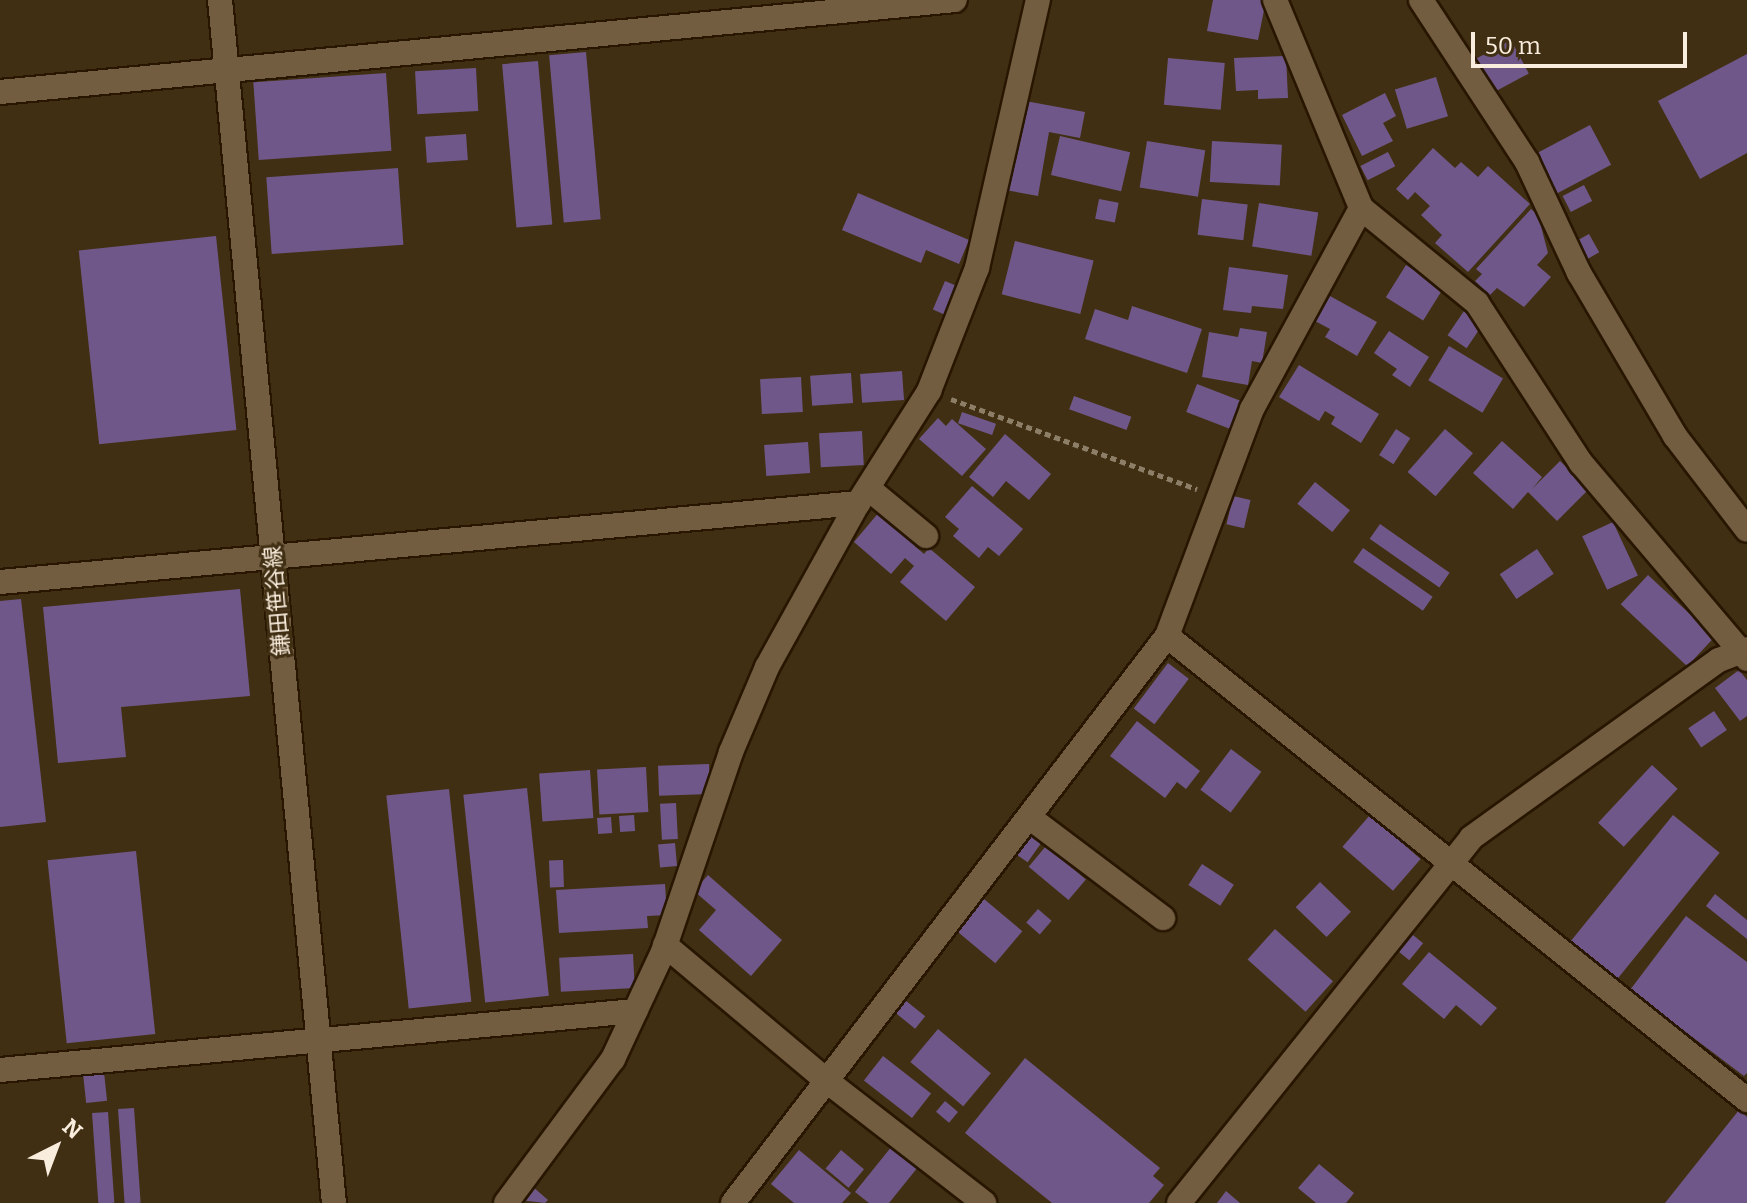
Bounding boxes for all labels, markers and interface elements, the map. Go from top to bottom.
scale bar [1475,16,1691,66]
text: 50 m [1485,32,1541,60]
street label: 鎌田笹谷線 [259,545,295,657]
north arrow [16,1107,96,1187]
text: N [57,1113,88,1145]

